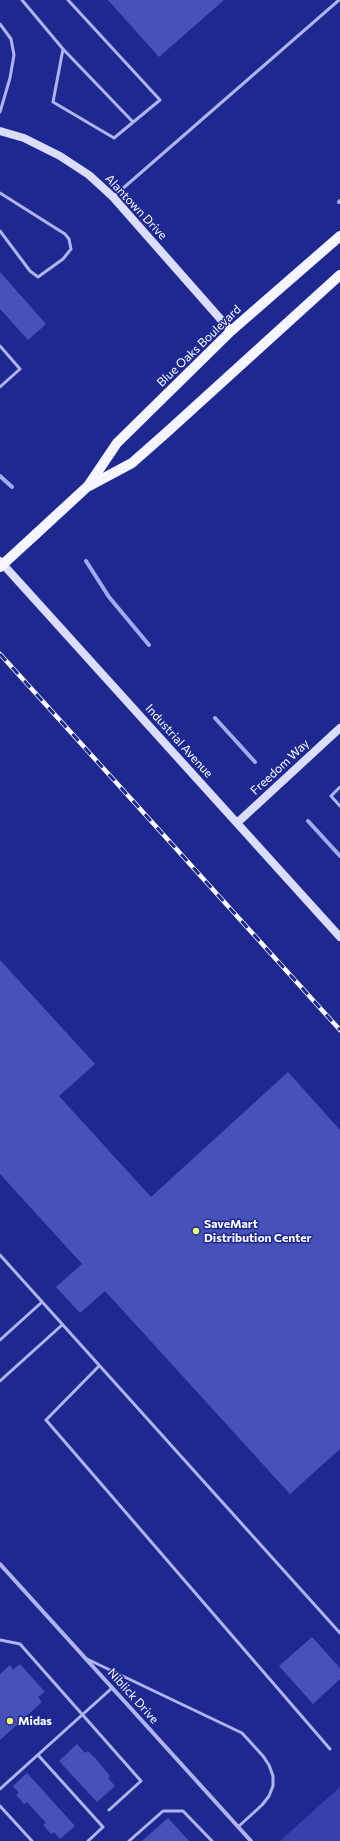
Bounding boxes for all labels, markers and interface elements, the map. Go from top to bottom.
street label: Alantown Drive [102,171,170,243]
street label: Blue Oaks Boulevard [154,302,244,390]
street label: Industrial Avenue [142,701,216,781]
street label: Freedom Way [248,736,312,798]
place label: SaveMart Distribution Center [204,1217,312,1245]
marker: SaveMart Distribution Center [191,1226,201,1236]
street label: Niblick Drive [105,1666,161,1726]
place label: Midas [18,1714,52,1728]
marker: Midas [5,1716,15,1726]

